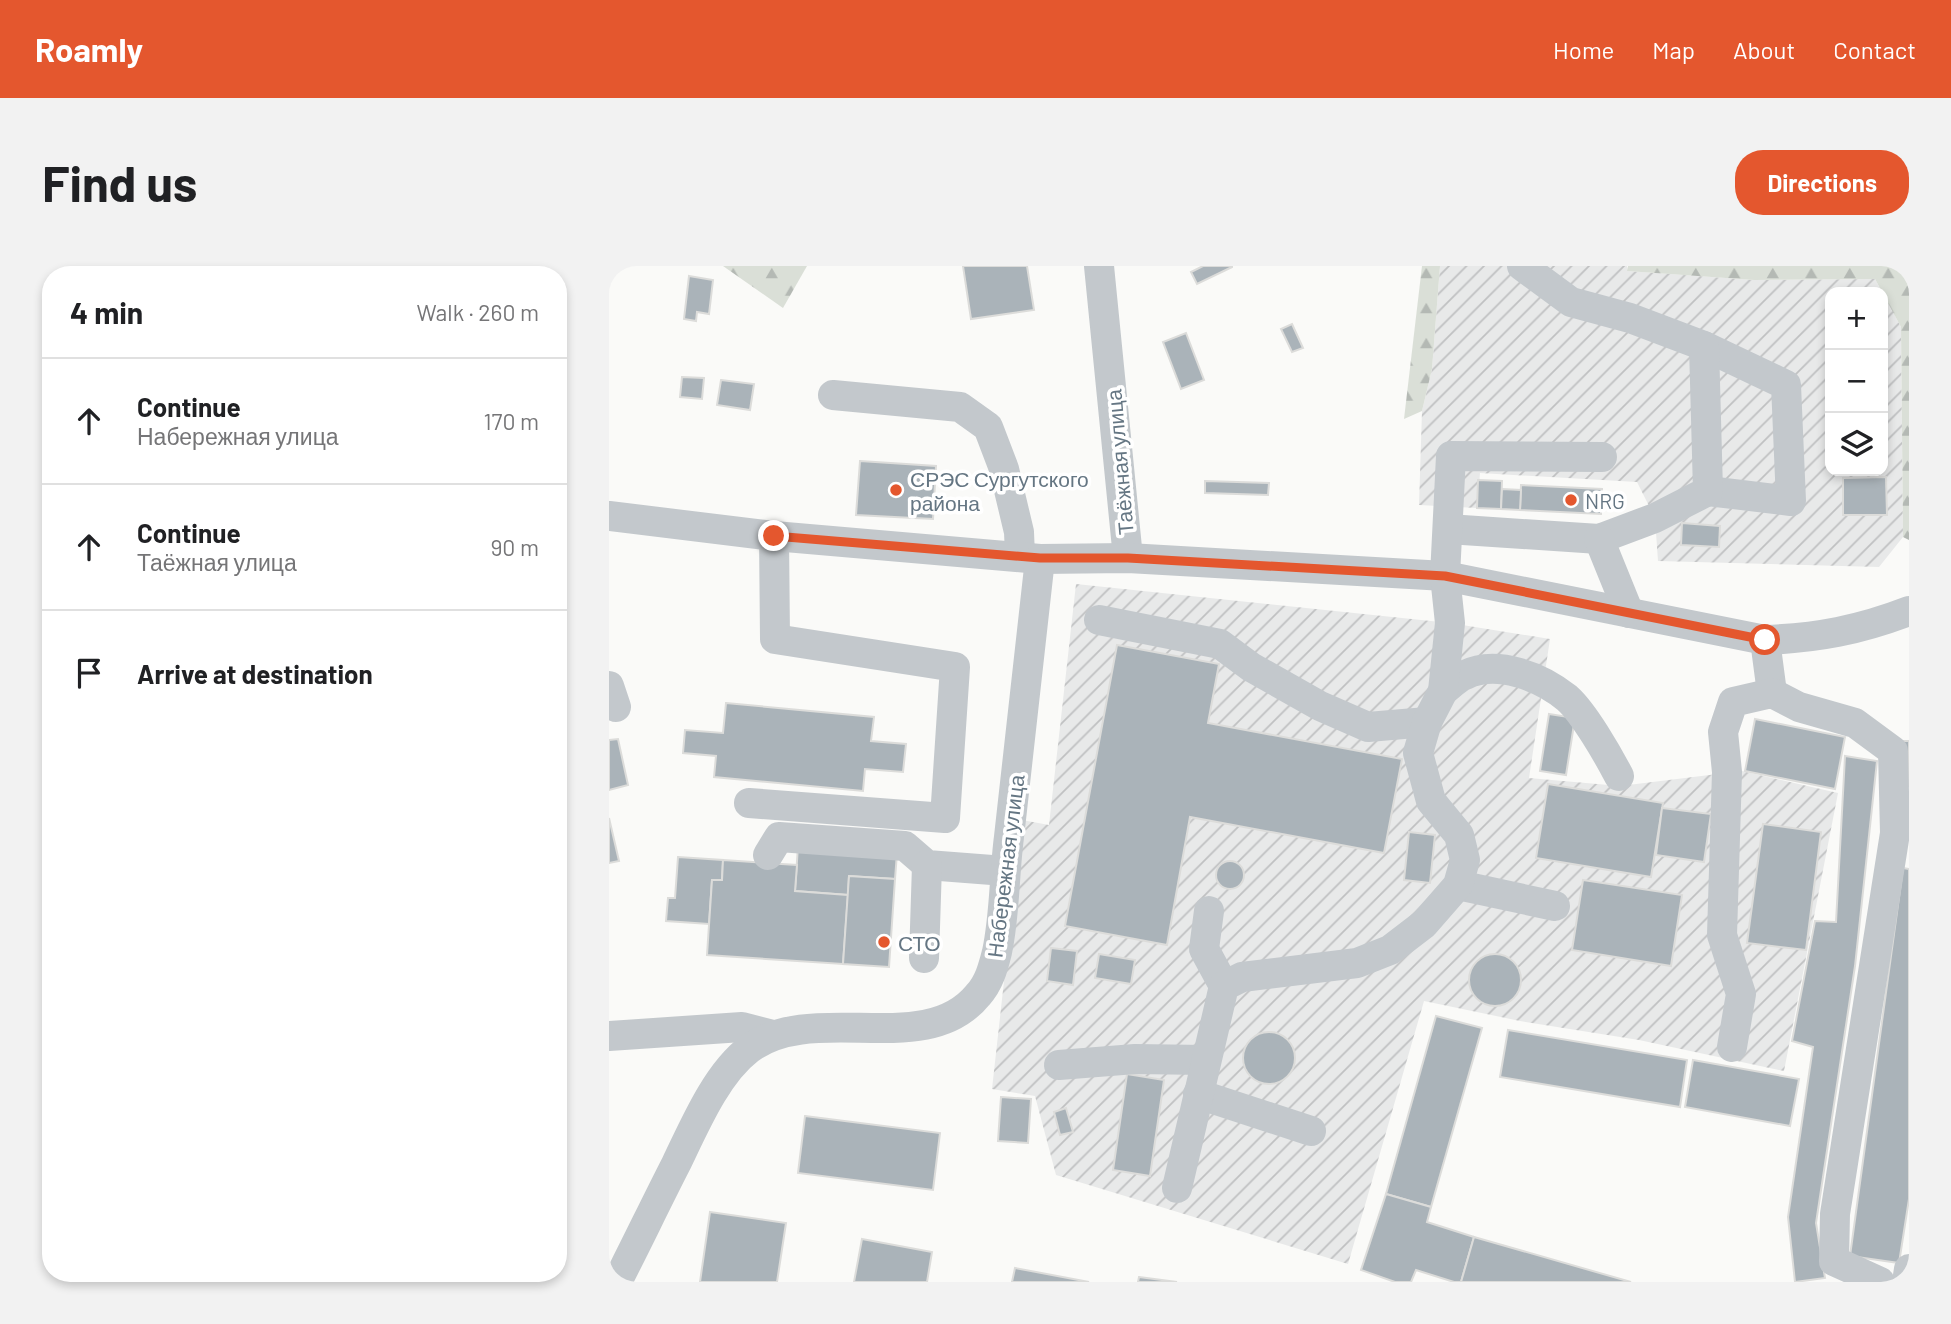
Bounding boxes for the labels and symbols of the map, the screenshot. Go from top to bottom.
street label: Таёжная улица [1100,388,1138,536]
place label: СРЭС Сургутского района [910,466,1089,515]
marker: СРЭС Сургутского района [888,482,904,498]
place label: NRG [1585,488,1625,513]
marker: NRG [1563,492,1579,508]
route end [758,520,789,551]
route start [1749,624,1780,655]
street label: Набережная улица [981,773,1029,959]
place label: СТО [898,930,941,955]
marker: СТО [876,934,892,950]

